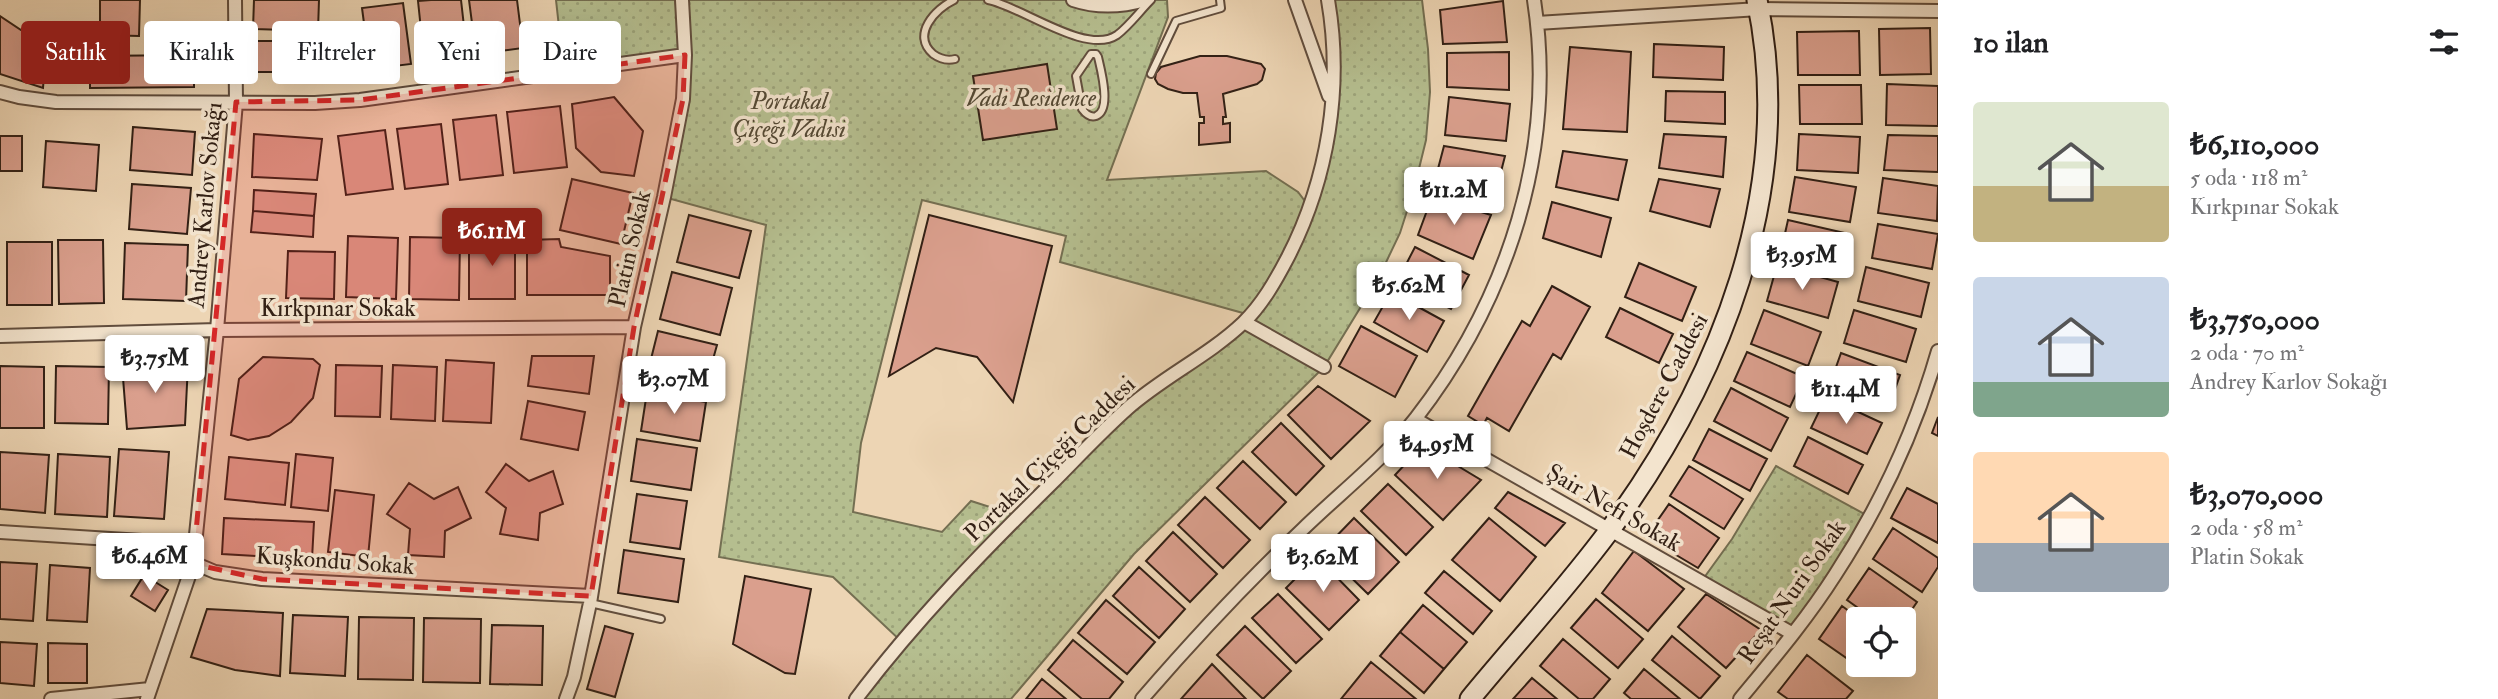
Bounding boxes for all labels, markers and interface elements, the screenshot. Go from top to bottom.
chip: Satılık [21,21,130,84]
chip: Kiralık [144,21,258,84]
chip: Filtreler [272,21,400,84]
chip: Yeni [414,21,505,84]
chip: Daire [519,21,621,84]
icon: filters [2425,23,2463,61]
text: 10 ilan [1973,24,2049,61]
park label: Vadi Residence [966,83,1097,114]
park label: Portakal Çiçeği Vadisi [732,86,846,145]
street label: Andrey Karlov Sokağı [180,101,229,310]
text: ₺6,110,000 [2190,126,2319,163]
icon: home [2029,130,2113,214]
text: 5 oda · 118 m² [2190,163,2307,192]
pin: ₺11.2M [1397,168,1511,227]
text: ₺11.2M [1420,175,1488,204]
street label: Platin Sokak [602,187,659,311]
text: Kırkpınar Sokak [2190,192,2339,221]
pin: ₺6.11M [435,208,549,268]
text: ₺6.11M [458,216,526,245]
pin: ₺3.95M [1745,232,1859,292]
text: ₺3.95M [1767,240,1837,269]
pin: ₺5.62M [1352,262,1466,322]
text: ₺5.62M [1373,270,1445,299]
street label: Kırkpınar Sokak [260,293,416,324]
text: ₺3,750,000 [2190,301,2320,338]
icon: home [2029,305,2113,389]
street label: Hoşdere Caddesi [1613,308,1715,464]
pin: ₺3.75M [98,336,212,395]
text: 2 oda · 70 m² [2190,338,2304,367]
text: ₺3.75M [121,343,189,372]
pin: ₺3.07M [617,356,731,416]
text: ₺3.07M [638,364,710,393]
pin: ₺11.4M [1789,366,1903,426]
text: Andrey Karlov Sokağı [2190,367,2388,396]
street label: Portakal Çiçeği Caddesi [958,369,1142,549]
text: ₺11.4M [1811,374,1881,403]
pin: ₺4.95M [1380,421,1494,481]
text: ₺4.95M [1400,429,1474,458]
street label: Şair Nefi Sokak [1541,457,1688,559]
text: ₺3,070,000 [2190,476,2324,513]
icon: home [2029,480,2113,564]
street label: Reşat Nuri Sokak [1731,513,1853,670]
text: 2 oda · 58 m² [2190,513,2303,542]
pin: ₺6.46M [93,534,207,593]
pin: ₺3.62M [1266,534,1380,594]
street label: Kuşkondu Sokak [255,540,416,582]
text: ₺6.46M [112,541,188,570]
text: ₺3.62M [1287,542,1359,571]
text: Platin Sokak [2190,542,2304,571]
map controls [1846,607,1916,677]
button: locate [1846,607,1916,677]

